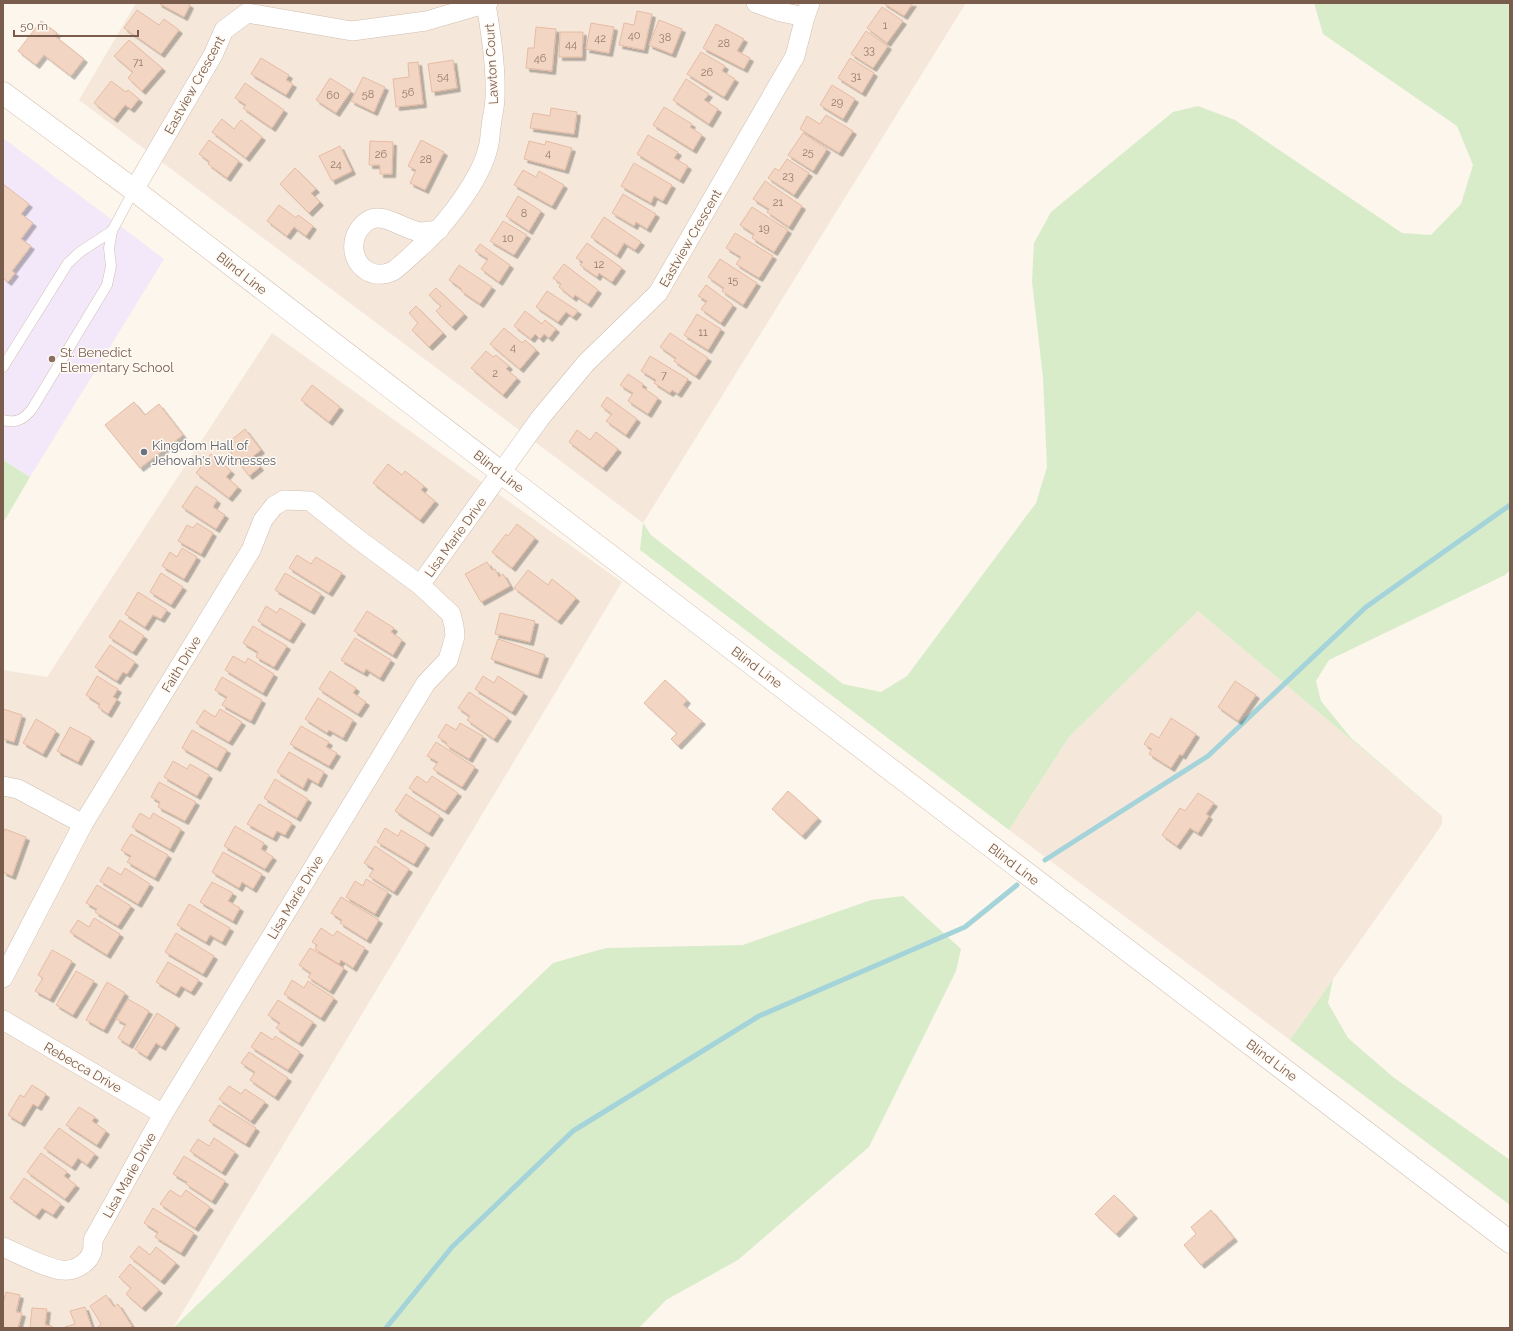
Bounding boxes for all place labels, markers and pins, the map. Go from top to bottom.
place label: St. Benedict Elementary School [60,345,174,375]
marker: St. Benedict Elementary School [47,354,57,364]
place label: Kingdom Hall of Jehovah's Witnesses [152,438,276,468]
marker: Kingdom Hall of Jehovah's Witnesses [139,447,149,457]

